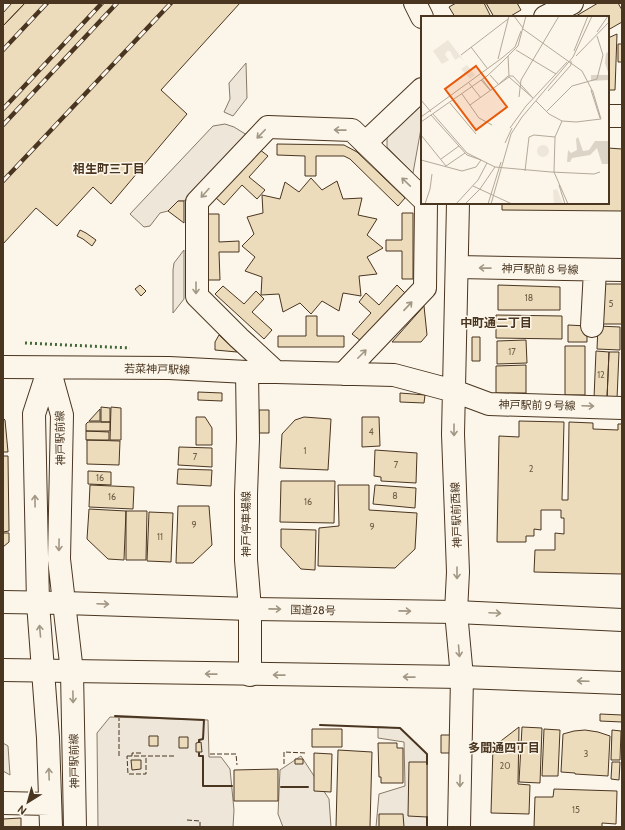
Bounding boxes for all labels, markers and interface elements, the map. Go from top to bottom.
inset map [421,16,609,204]
one-way arrow [334,126,347,134]
one-way arrow [256,129,266,139]
district label: 相生町三丁目 [73,161,145,176]
one-way arrow [401,177,411,187]
one-way arrow [201,188,210,198]
street label: 神戸駅前８号線 [501,261,579,277]
one-way arrow [479,264,492,272]
one-way arrow [193,281,200,294]
house number: 18 [525,292,533,303]
house number: 5 [609,298,614,309]
one-way arrow [403,301,412,311]
district label: 中町通二丁目 [460,315,532,330]
house number: 17 [508,346,516,357]
one-way arrow [357,349,367,359]
street label: 若菜神戸駅線 [124,361,190,377]
house number: 12 [597,369,605,380]
street label: 神戸駅前９号線 [498,397,576,413]
one-way arrow [581,403,594,410]
street label: 神戸駅前線 [53,410,67,466]
one-way arrow [450,423,458,436]
house number: 4 [368,426,374,437]
house number: 1 [304,445,307,456]
house number: 7 [193,451,198,462]
house number: 7 [394,459,399,470]
house number: 2 [529,463,534,474]
house number: 16 [96,472,104,483]
street label: 神戸駅前西線 [448,482,464,548]
house number: 8 [392,490,398,501]
house number: 16 [108,491,116,502]
street label: 神戸停車場線 [239,491,253,557]
one-way arrow [31,495,39,508]
house number: 16 [304,496,312,507]
house number: 9 [191,519,197,530]
house number: 9 [369,521,375,532]
house number: 11 [157,531,163,542]
one-way arrow [55,538,63,551]
one-way arrow [453,566,461,579]
one-way arrow [96,601,109,608]
street label: 国道28号 [290,603,336,617]
one-way arrow [268,606,281,613]
one-way arrow [398,607,411,615]
one-way arrow [488,610,501,617]
one-way arrow [36,625,44,638]
one-way arrow [456,644,463,657]
one-way arrow [205,670,218,678]
one-way arrow [273,671,286,679]
one-way arrow [403,673,416,680]
one-way arrow [577,678,590,685]
one-way arrow [69,690,77,703]
street label: 神戸駅前線 [67,733,81,789]
district label: 多聞通四丁目 [468,740,540,755]
house number: 3 [584,748,589,759]
house number: 20 [500,760,511,771]
one-way arrow [45,768,53,781]
one-way arrow [456,774,464,787]
north arrow [8,782,48,822]
text: N [15,802,29,818]
house number: 15 [572,804,580,815]

